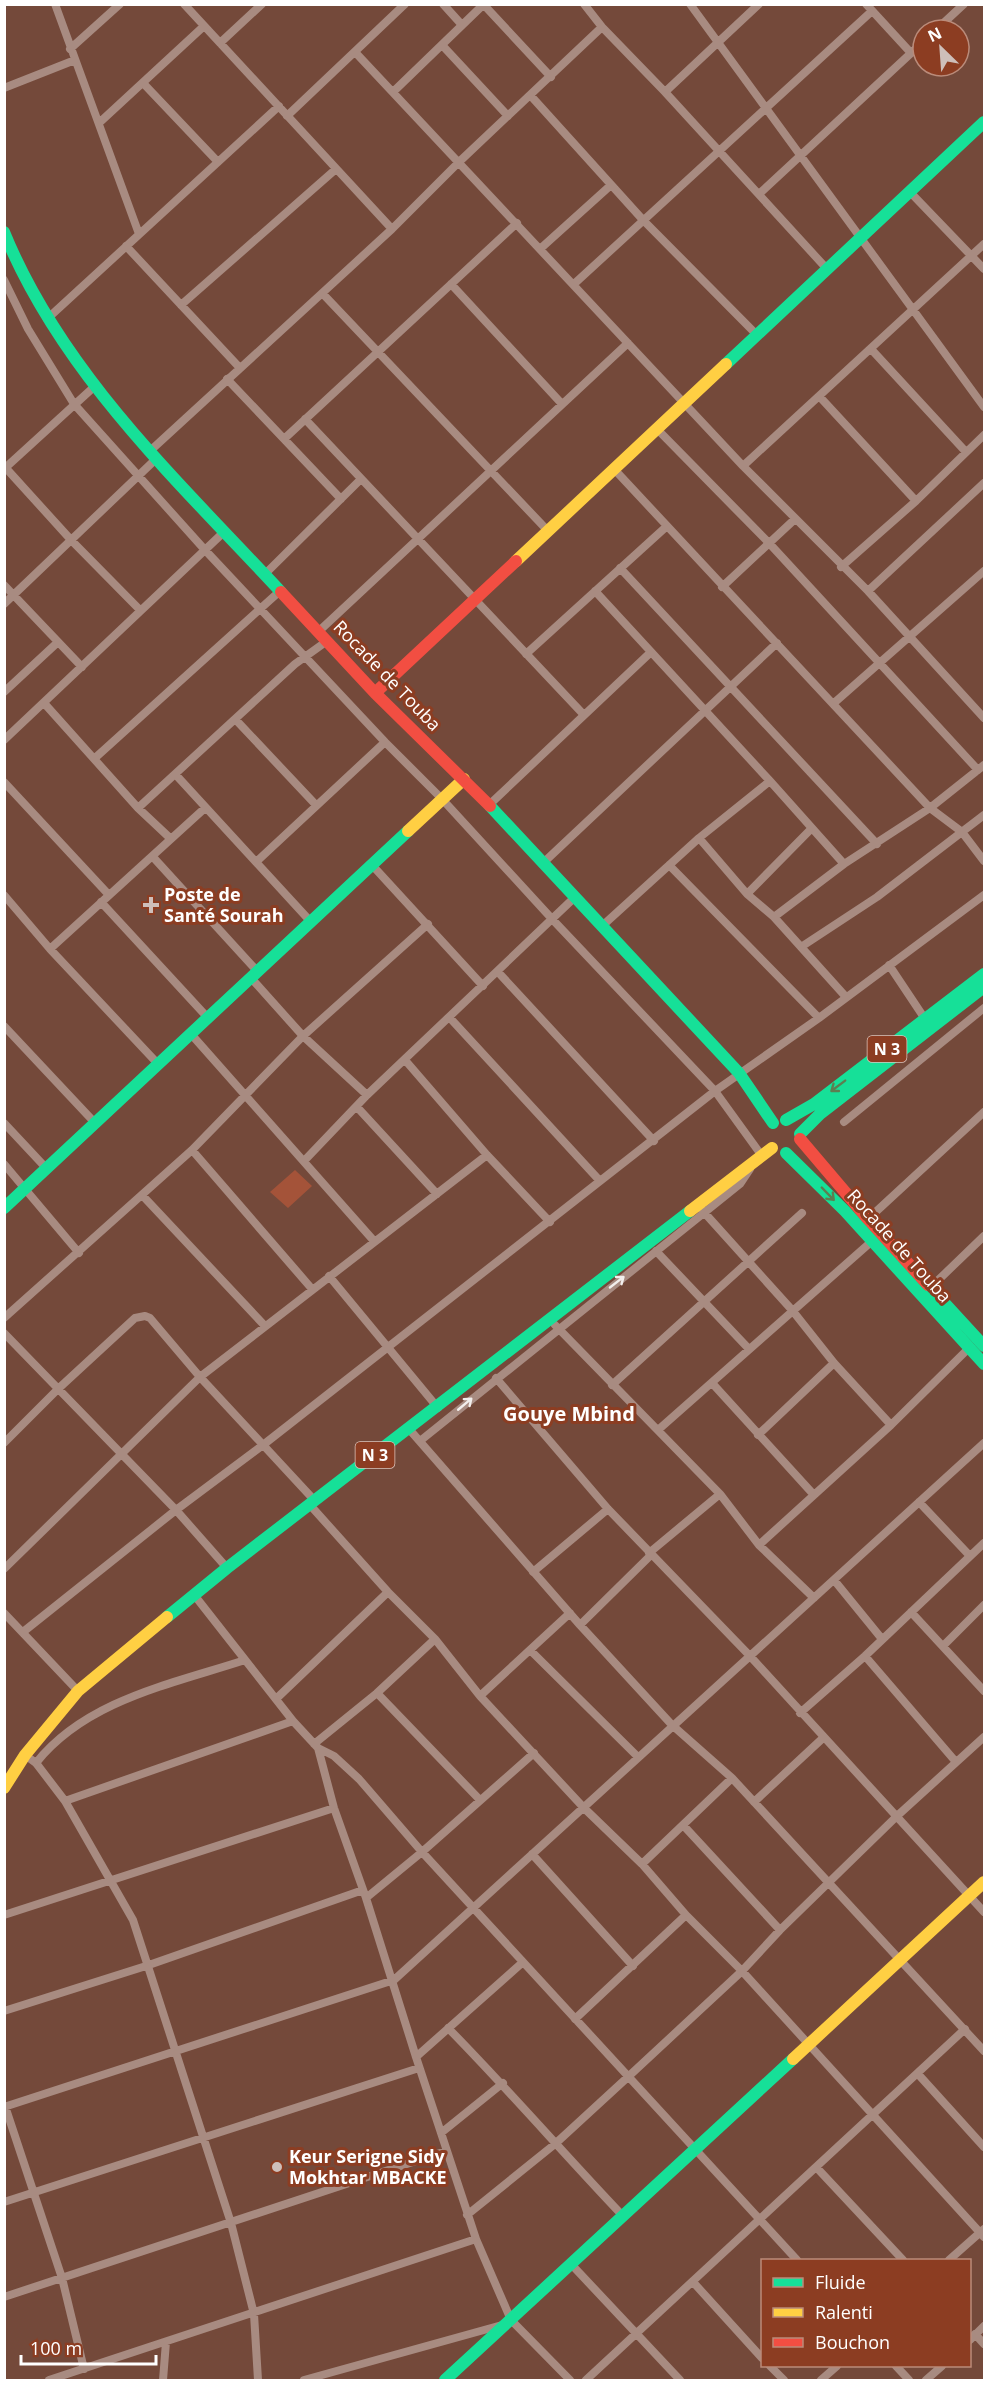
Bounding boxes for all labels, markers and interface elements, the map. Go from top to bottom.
north arrow [911,18,971,78]
text: N [924,22,945,47]
street label: Rocade de Touba [329,615,447,736]
place label: Poste de Santé Sourah [164,882,284,927]
marker: Poste de Santé Sourah [142,896,160,914]
road number: N 3 [868,1036,906,1062]
one-way arrow [831,1080,847,1092]
street label: Rocade de Touba [842,1183,957,1307]
one-way arrow [820,1186,835,1201]
one-way arrow [609,1275,625,1288]
one-way arrow [457,1397,472,1411]
district label: Gouye Mbind [503,1400,635,1427]
road number: N 3 [356,1442,394,1468]
place label: Keur Serigne Sidy Mokhtar MBACKE [289,2144,447,2189]
marker: Keur Serigne Sidy Mokhtar MBACKE [270,2160,284,2174]
legend [761,2259,971,2367]
text: Fluide [815,2270,866,2294]
text: Ralenti [815,2300,873,2324]
scale bar [21,2328,156,2366]
text: Bouchon [815,2330,890,2354]
text: 100 m [30,2336,82,2360]

